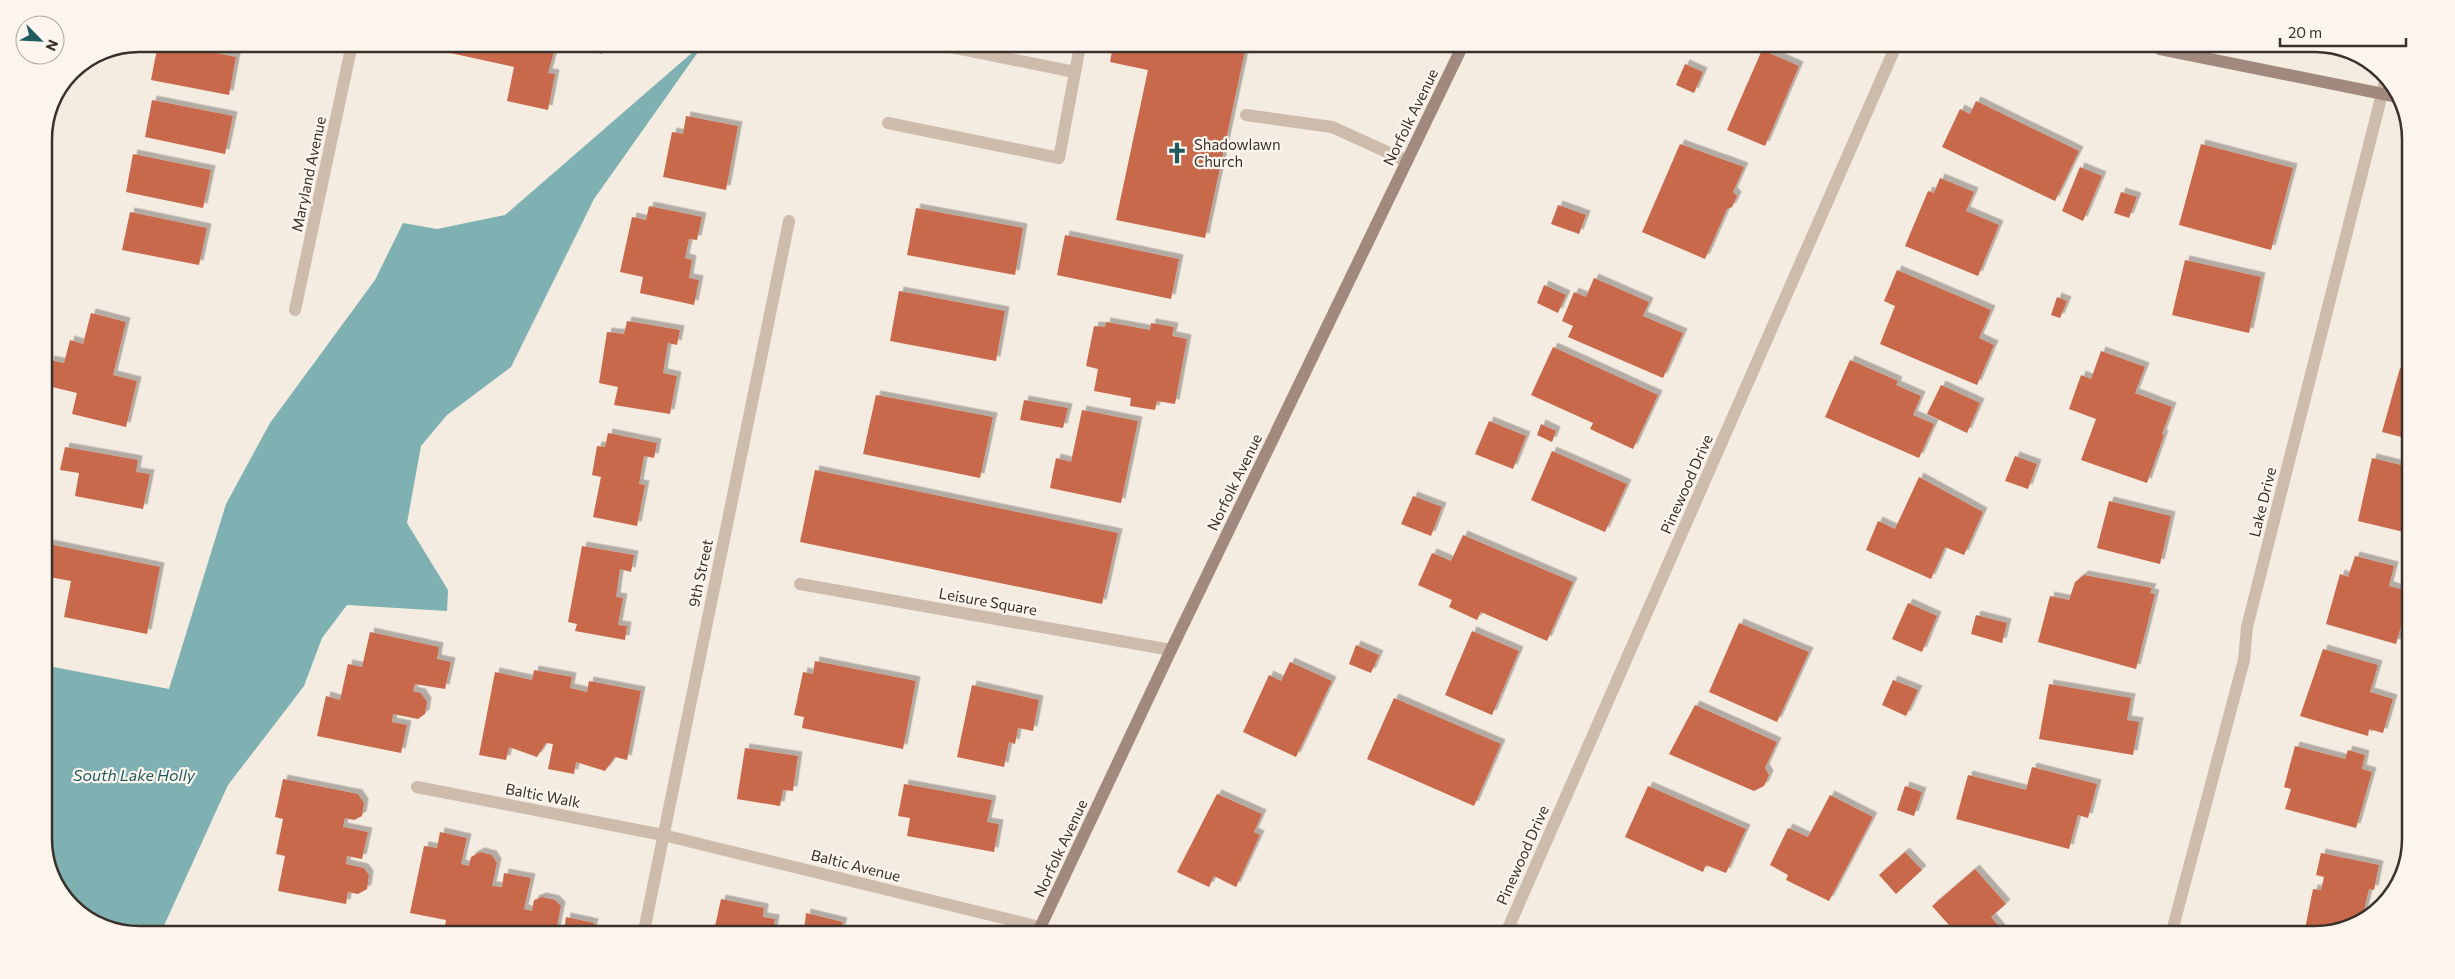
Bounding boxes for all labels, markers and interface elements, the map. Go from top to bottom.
north arrow [15,15,65,65]
scale bar [2280,15,2406,47]
text: 20 m [2288,23,2322,41]
text: N [42,37,62,54]
street label: Norfolk Avenue [1379,66,1441,168]
street label: Maryland Avenue [287,115,329,233]
place label: Shadowlawn Church [1194,135,1281,170]
church icon: Shadowlawn Church [1164,140,1190,166]
street label: Norfolk Avenue [1203,431,1265,533]
street label: Pinewood Drive [1656,431,1716,537]
street label: Lake Drive [2245,465,2279,539]
street label: 9th Street [684,537,716,609]
street label: Leisure Square [937,583,1039,619]
water label: South Lake Holly [73,765,196,784]
street label: Baltic Walk [504,779,582,811]
street label: Norfolk Avenue [1030,796,1091,900]
street label: Pinewood Drive [1492,802,1552,908]
street label: Baltic Avenue [809,845,903,885]

